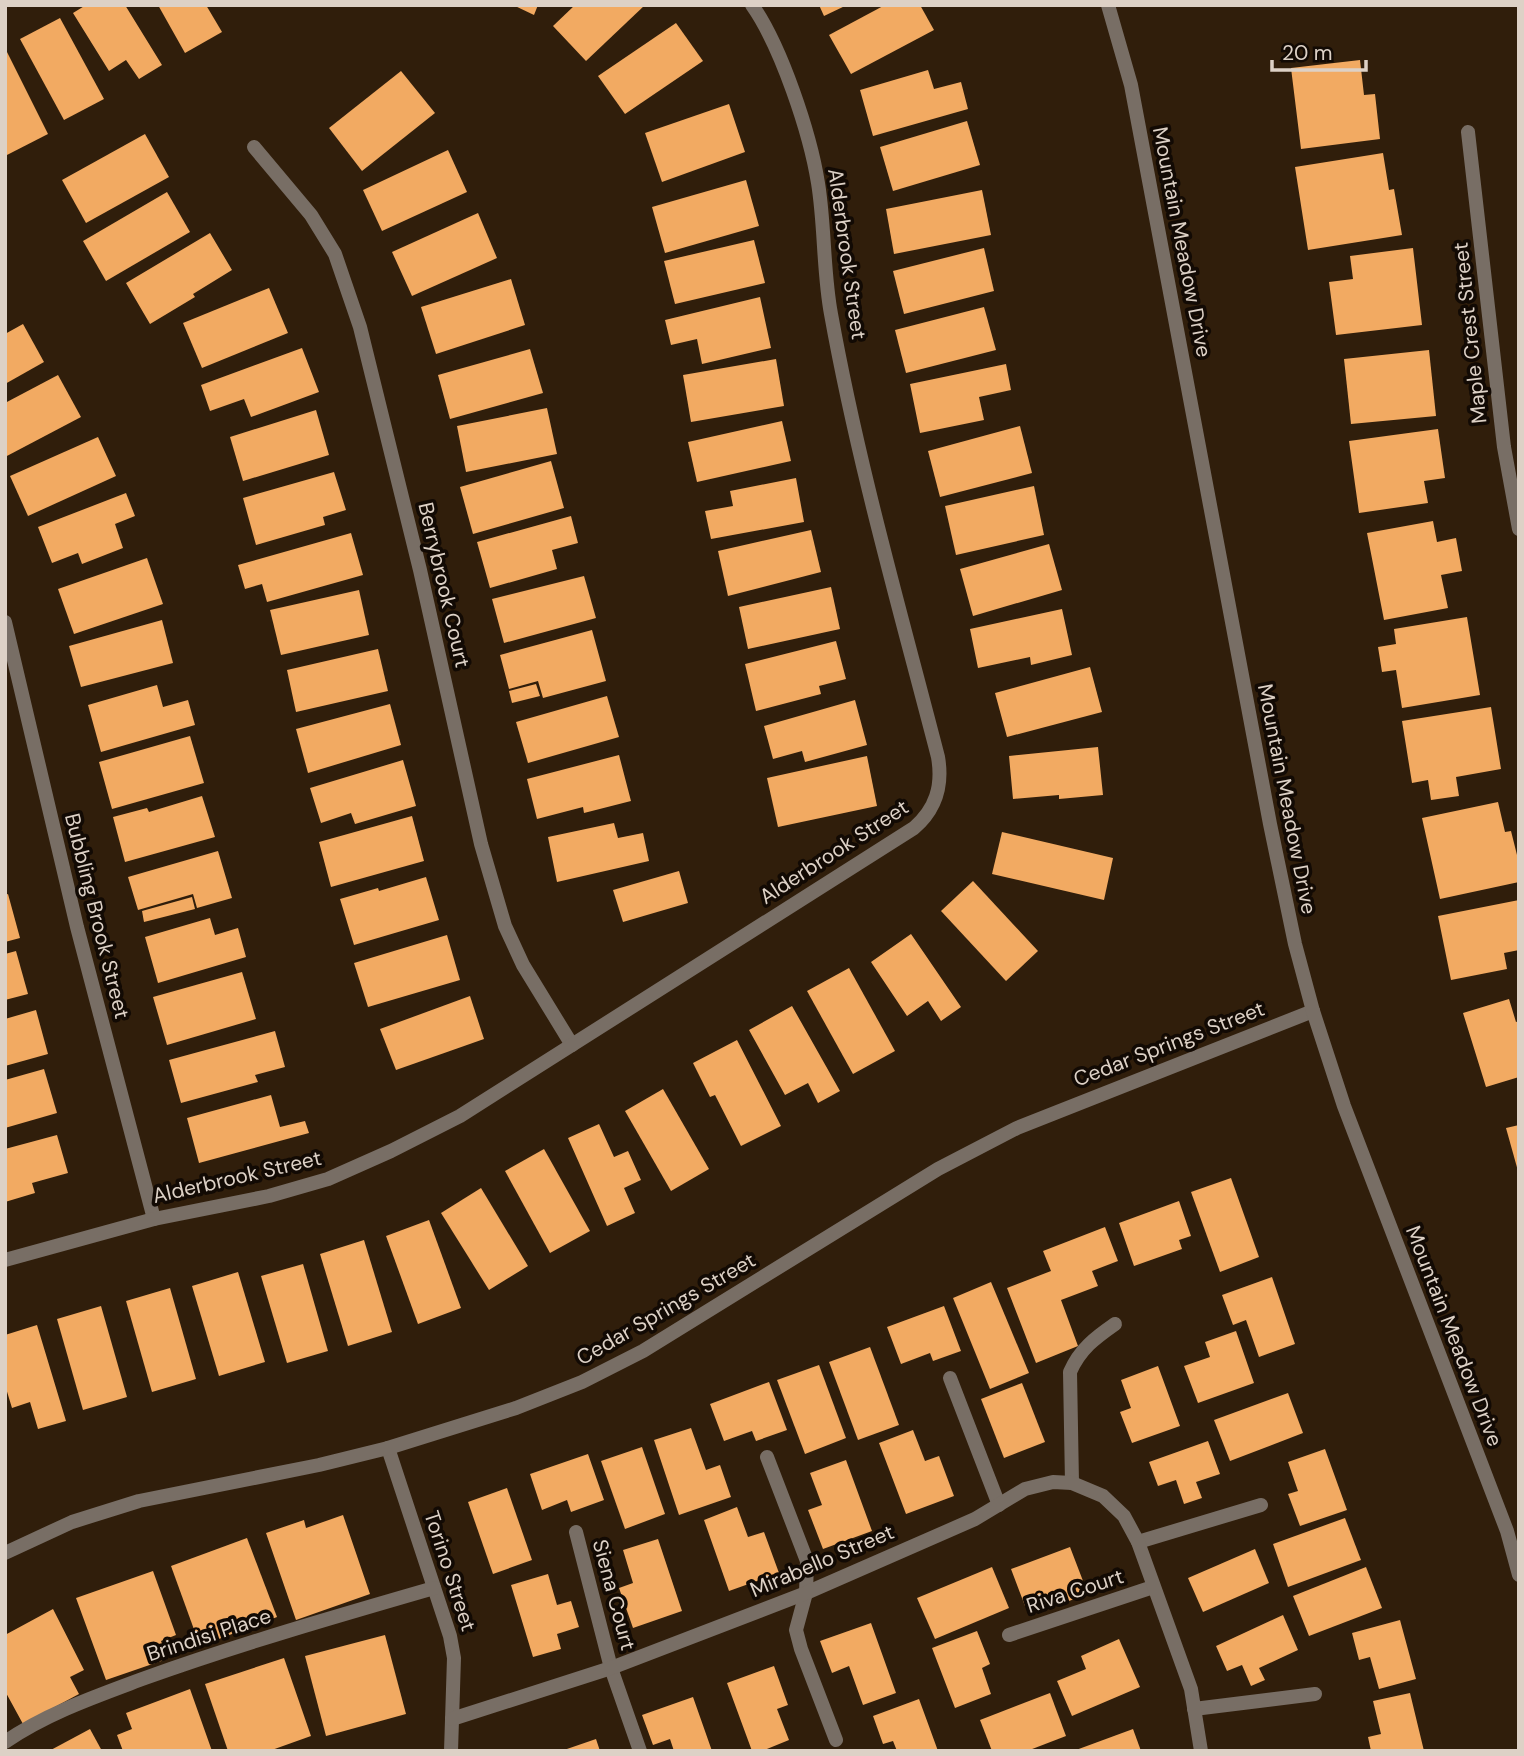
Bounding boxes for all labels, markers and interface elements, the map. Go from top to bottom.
scale bar [1272,28,1366,72]
text: 20 m [1282,39,1333,67]
street label: Mountain Meadow Drive [1146,124,1218,360]
street label: Alderbrook Street [821,167,873,341]
street label: Maple Crest Street [1447,241,1493,425]
street label: Berrybrook Court [411,500,477,670]
street label: Mountain Meadow Drive [1251,681,1323,917]
street label: Alderbrook Street [754,793,914,911]
street label: Bubbling Brook Street [58,810,136,1022]
street label: Cedar Springs Street [1069,995,1269,1093]
street label: Alderbrook Street [150,1144,324,1210]
street label: Mountain Meadow Drive [1399,1222,1509,1450]
street label: Cedar Springs Street [571,1246,761,1372]
street label: Torino Street [417,1507,483,1635]
street label: Mirabello Street [746,1518,898,1604]
street label: Siena Court [586,1536,642,1654]
street label: Riva Court [1023,1562,1127,1620]
street label: Brindisi Place [143,1602,275,1668]

